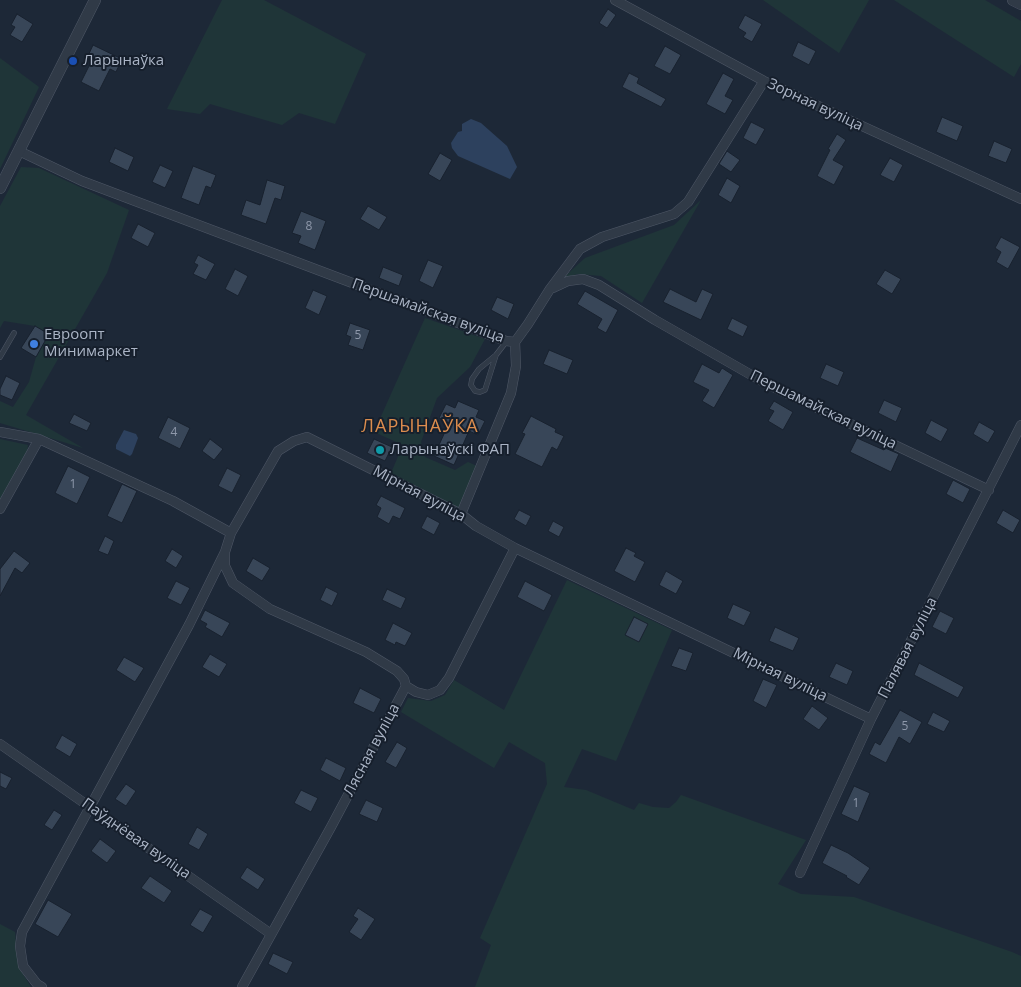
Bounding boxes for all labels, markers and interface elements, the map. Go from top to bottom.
place label: Ларынаўка [83,52,164,70]
marker: Ларынаўка [67,55,79,67]
street label: Зорная вуліца [764,75,866,135]
house number: 8 [306,220,312,234]
street label: Першамайская вуліца [349,275,507,347]
place label: Евроопт Минимаркет [44,326,138,361]
house number: 5 [355,329,361,343]
marker: Евроопт Минимаркет [28,338,40,350]
street label: Першамайская вуліца [747,367,899,453]
district label: ЛАРЫНАЎКА [360,416,480,438]
house number: 4 [171,426,177,440]
place label: Ларынаўскі ФАП [390,441,510,459]
marker: Ларынаўскі ФАП [374,444,386,456]
street label: Мірная вуліца [369,462,469,526]
house number: 1 [70,478,76,492]
street label: Палявая вуліца [875,594,941,702]
street label: Мірная вуліца [730,644,830,706]
street label: Лясная вуліца [340,701,404,799]
house number: 5 [902,720,908,734]
street label: Паўднёвая вуліца [78,795,194,883]
house number: 1 [853,797,859,811]

